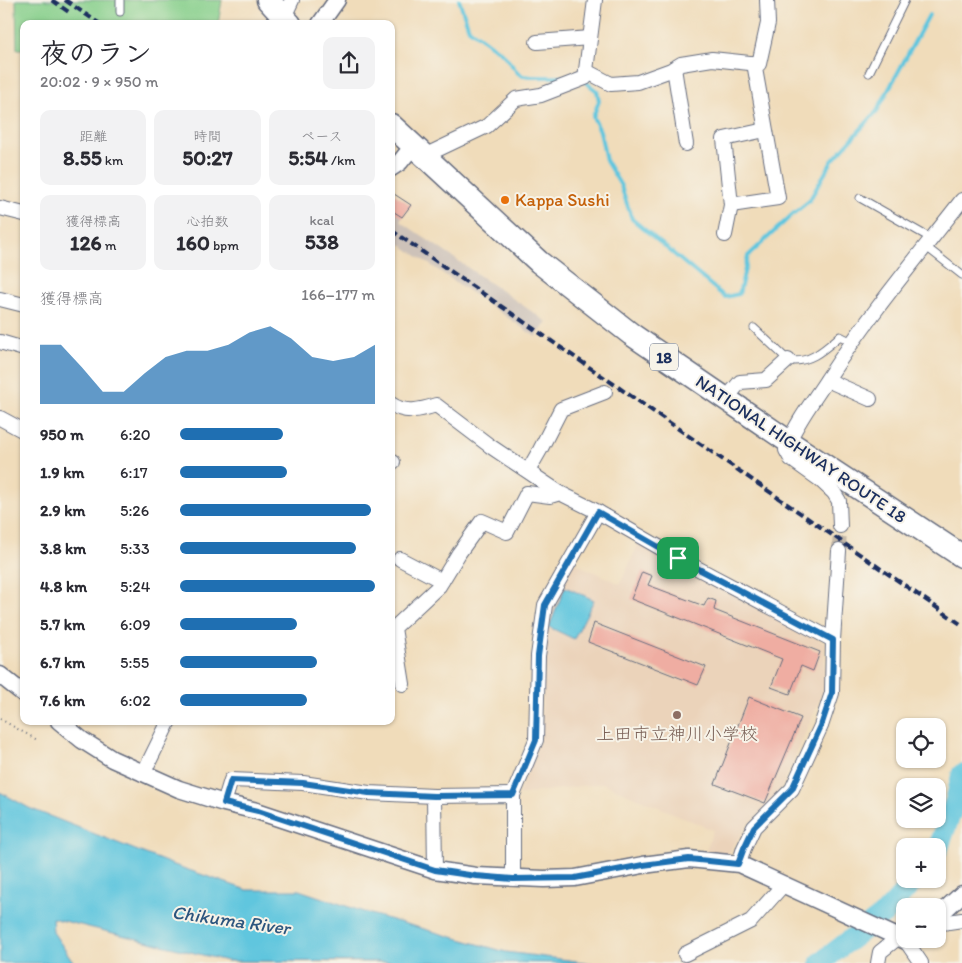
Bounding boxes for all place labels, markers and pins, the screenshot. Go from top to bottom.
place label: Kappa Sushi [515,189,610,211]
marker: Kappa Sushi [499,194,511,206]
pin [657,537,699,579]
marker: 上田市立神川小学校 [671,709,683,721]
place label: 上田市立神川小学校 [596,723,758,745]

